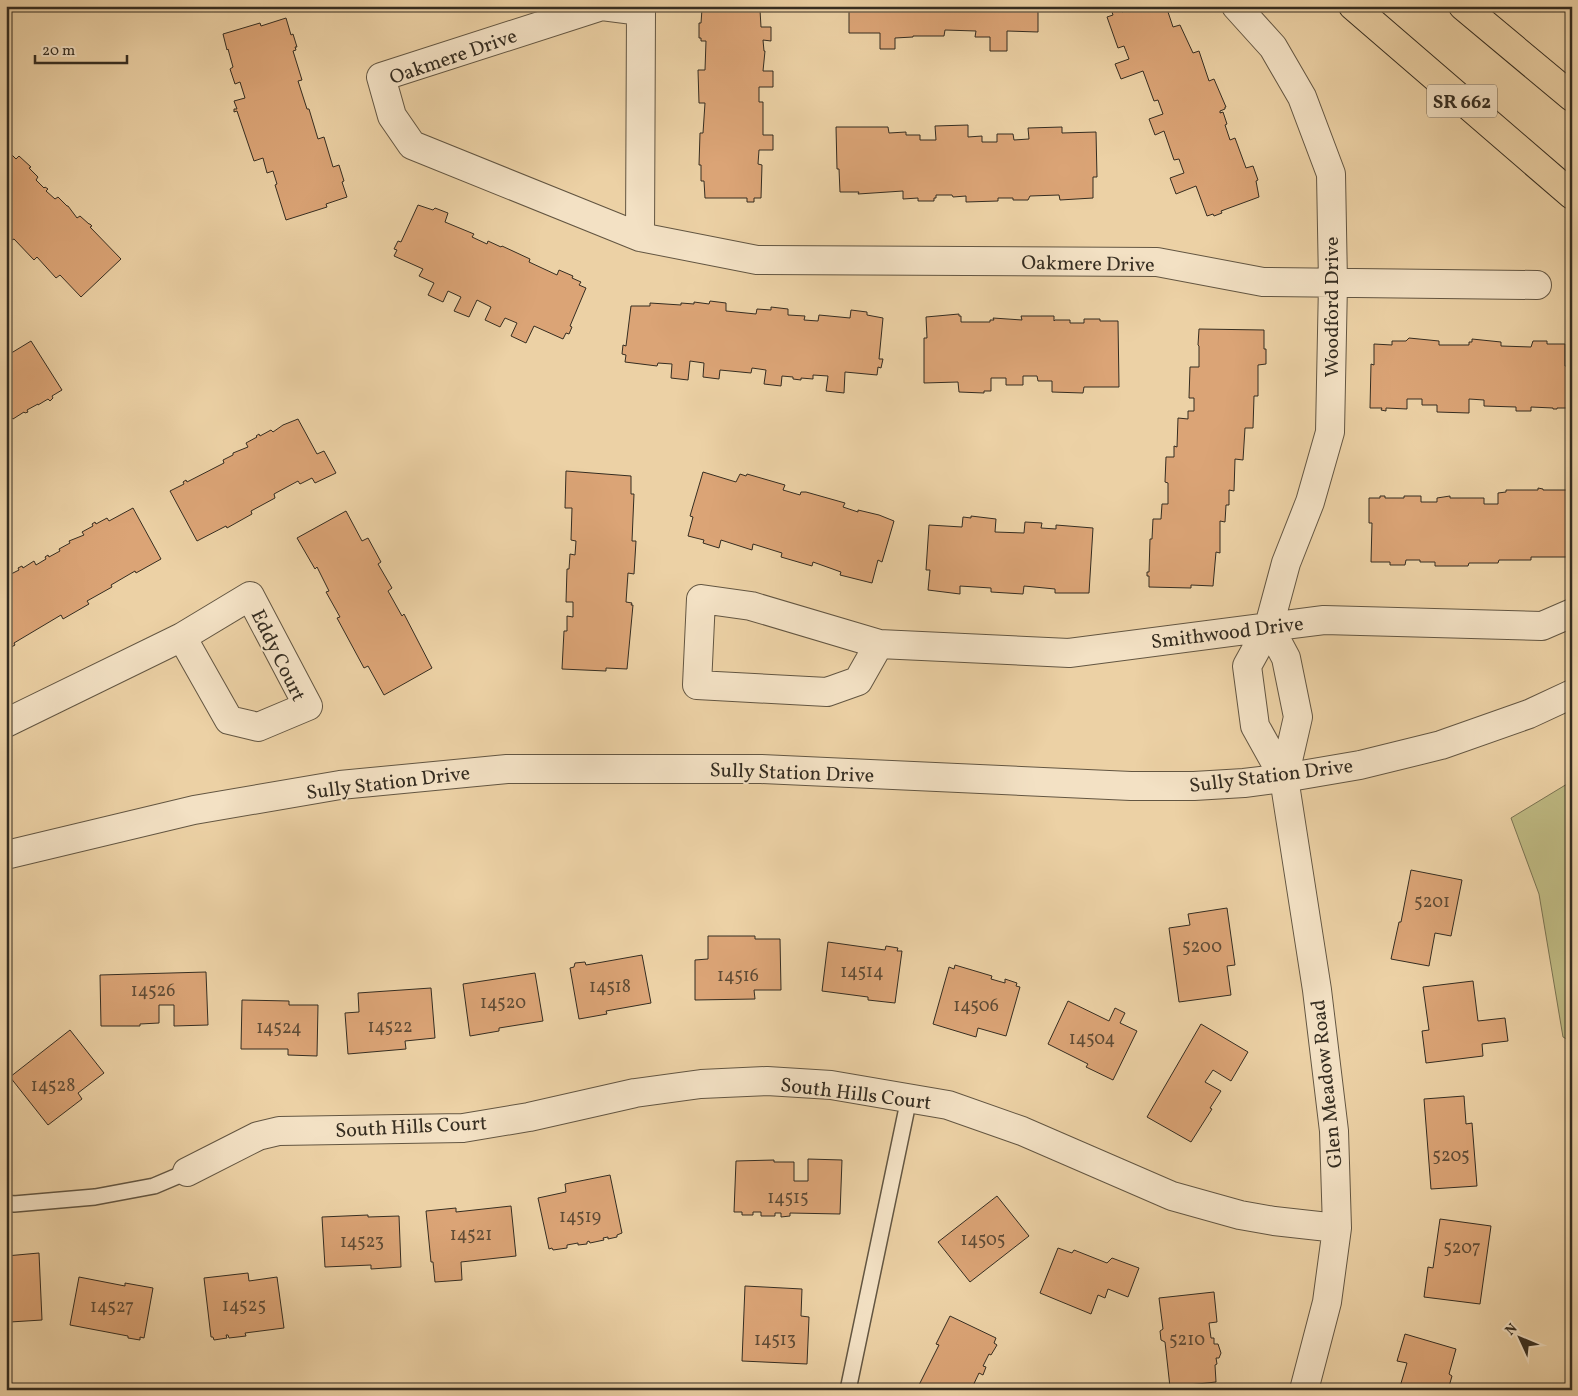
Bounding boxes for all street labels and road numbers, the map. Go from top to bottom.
street label: Oakmere Drive [386,23,521,93]
road number: SR 662 [1427,84,1497,118]
street label: Woodford Drive [1319,237,1347,378]
street label: Oakmere Drive [1021,250,1155,280]
street label: Eddy Court [243,605,312,707]
street label: Smithwood Drive [1149,611,1305,657]
street label: Sully Station Drive [1188,753,1355,801]
street label: Sully Station Drive [709,757,875,791]
street label: Sully Station Drive [305,760,472,808]
street label: Glen Meadow Road [1305,998,1351,1170]
street label: South Hills Court [779,1072,933,1118]
street label: South Hills Court [335,1110,488,1146]

